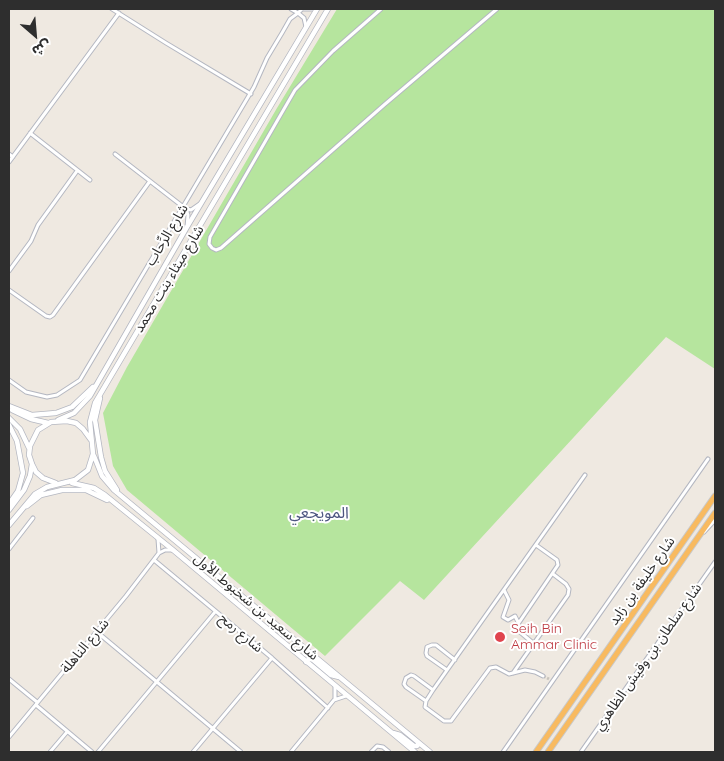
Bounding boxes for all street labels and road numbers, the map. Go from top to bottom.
street label: شارع الرِّحاب [142,201,192,269]
street label: شارع ميثاء بنت محمد [130,222,208,336]
street label: شارع خليفة بن زايد [605,534,679,628]
street label: شارع سعيد بن شخبوط الأول [190,550,322,664]
street label: شارع سلطان بن وقيش الظاهري [591,580,705,734]
street label: شارع رمح [216,610,266,656]
street label: شارع الناهلة [57,615,113,677]

